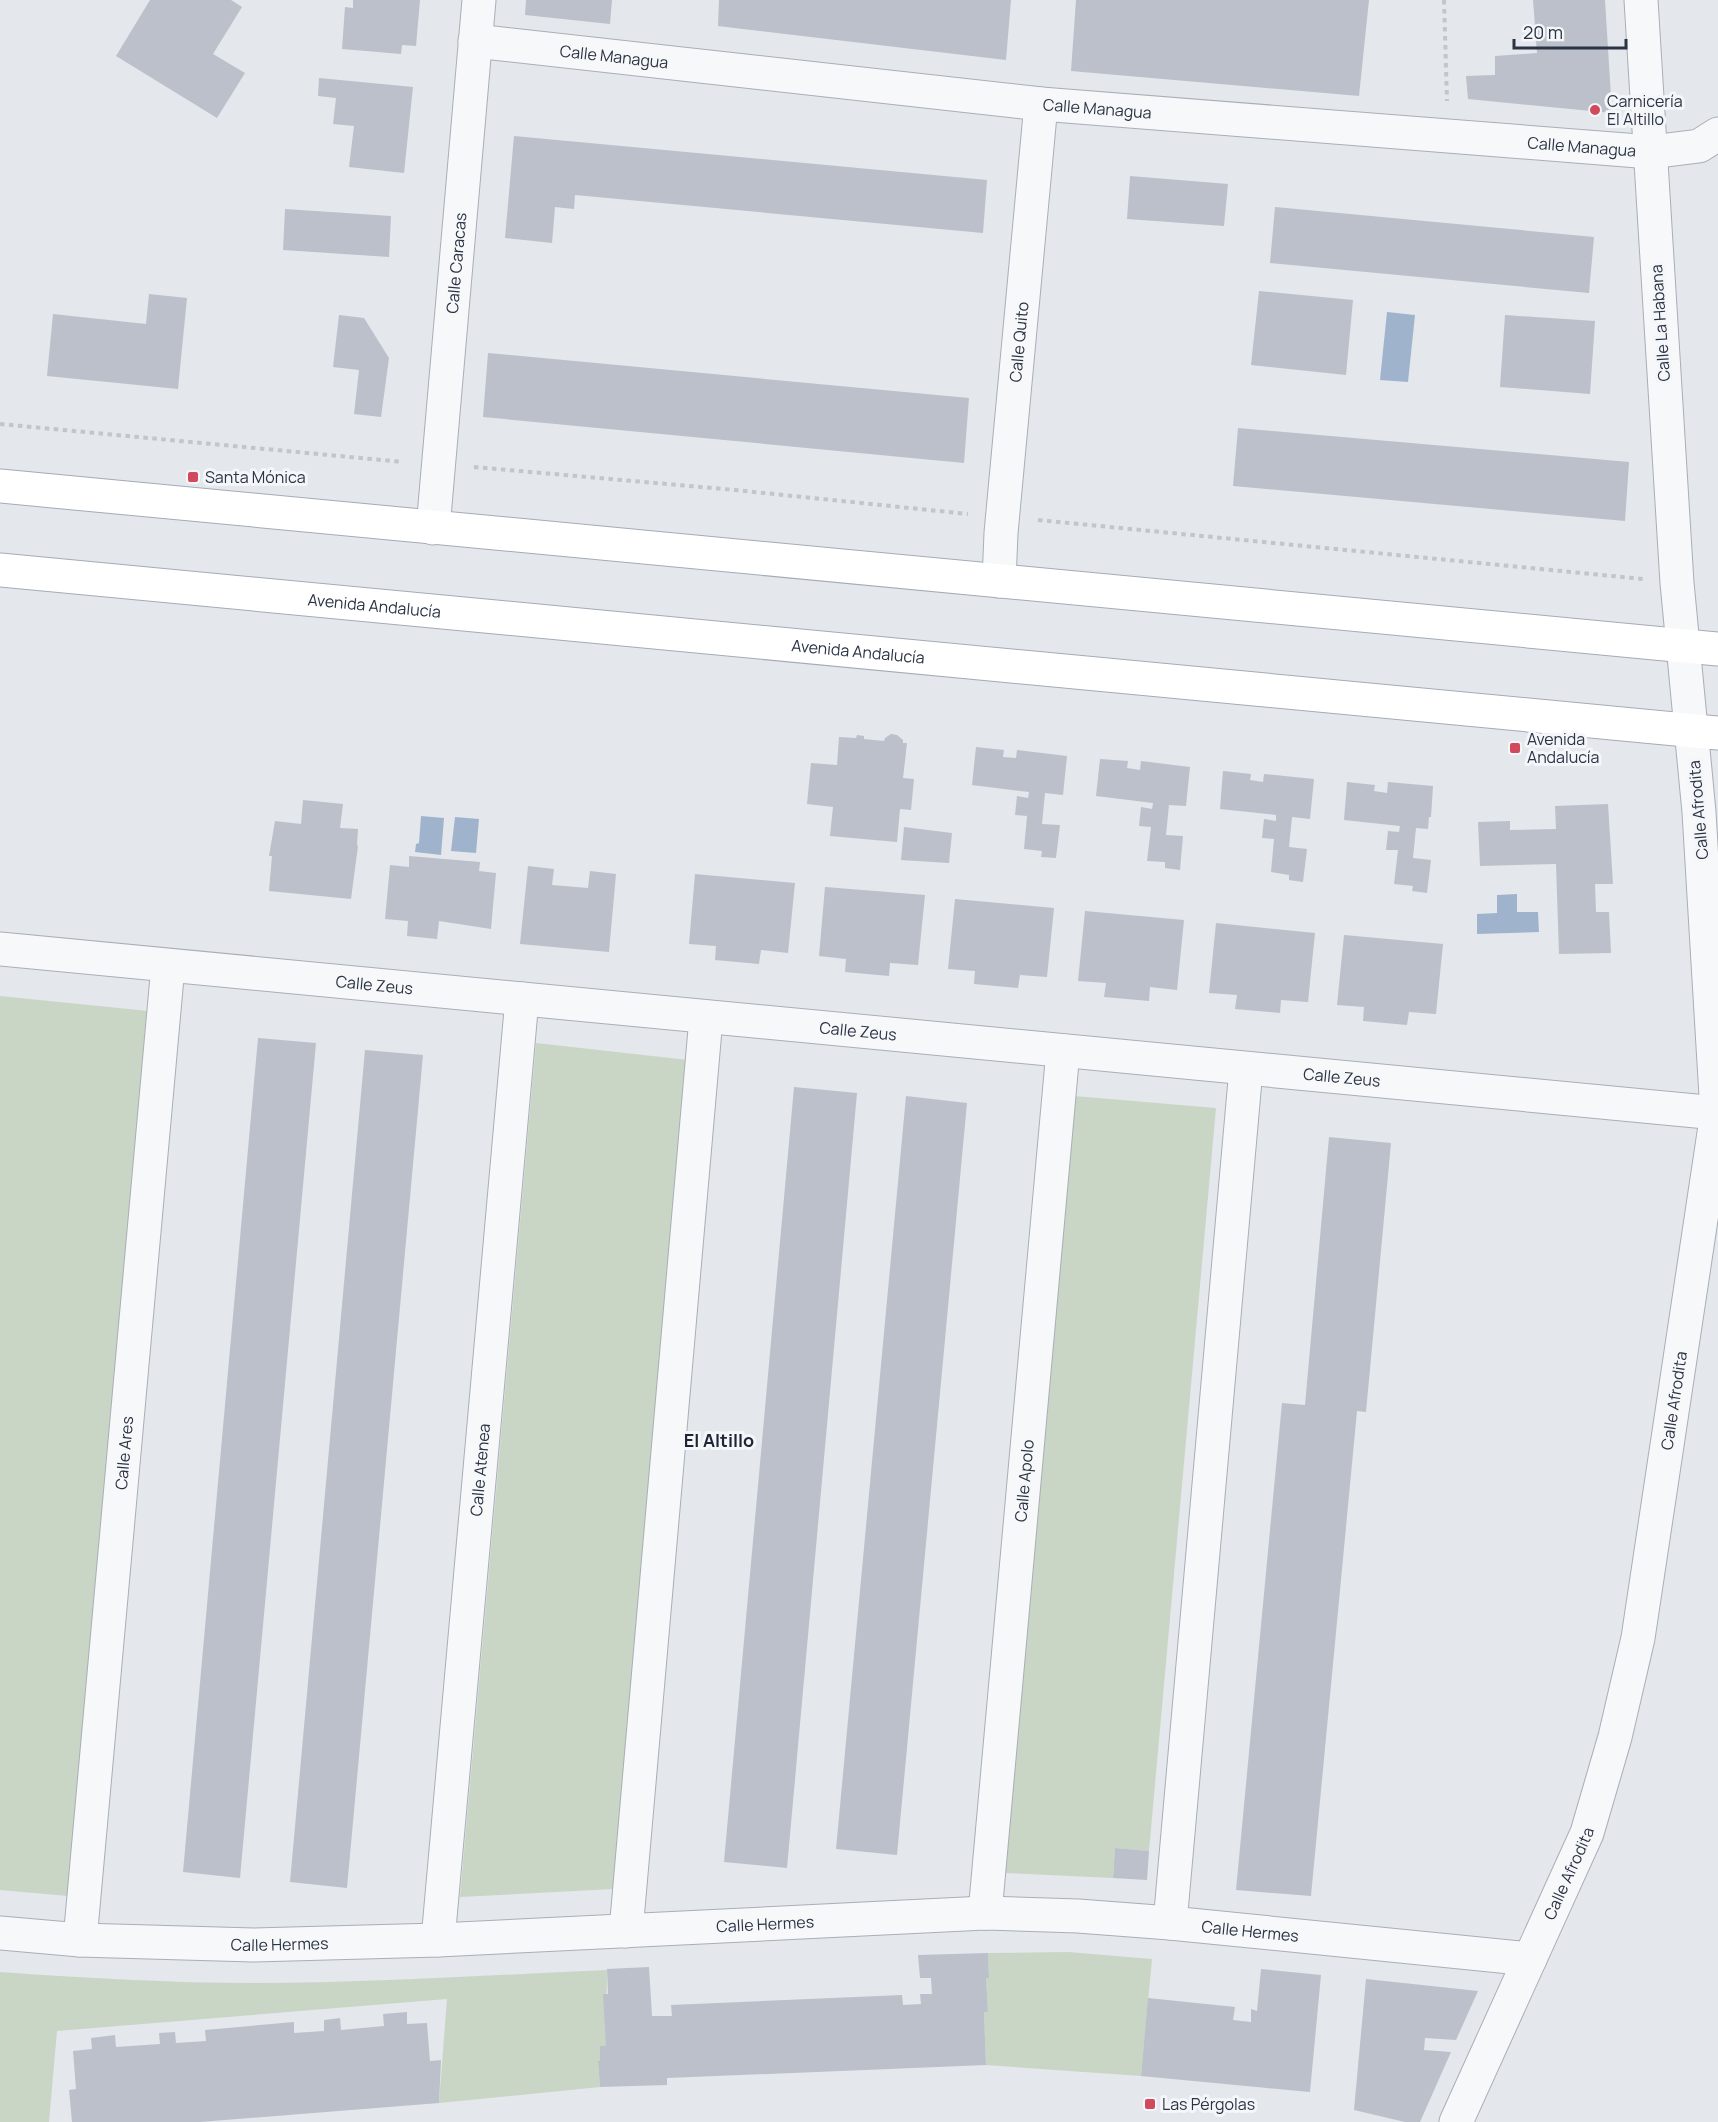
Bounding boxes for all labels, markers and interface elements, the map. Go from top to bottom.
scale bar [1514,12,1626,50]
text: 20 m [1523,20,1563,44]
street label: Calle Managua [559,40,670,73]
place label: Carnicería El Altillo [1607,90,1683,130]
street label: Calle Managua [1042,93,1153,124]
marker: Carnicería El Altillo [1588,103,1602,117]
street label: Calle Managua [1527,131,1637,162]
street label: Calle Caracas [441,212,471,314]
street label: Calle La Habana [1645,264,1675,382]
street label: Calle Quito [1004,301,1034,383]
place label: Santa Mónica [205,466,306,488]
marker: Santa Mónica [186,470,200,484]
street label: Avenida Andalucía [307,588,442,623]
street label: Avenida Andalucía [791,634,926,669]
place label: Avenida Andalucía [1527,728,1599,768]
marker: Avenida Andalucía [1508,741,1522,755]
street label: Calle Afrodita [1683,760,1713,860]
street label: Calle Zeus [335,970,414,999]
street label: Calle Zeus [818,1016,898,1046]
street label: Calle Zeus [1302,1063,1382,1092]
street label: Calle Afrodita [1655,1350,1692,1451]
street label: Calle Ares [110,1415,138,1491]
street label: Calle Atenea [465,1423,495,1517]
district label: El Altillo [684,1428,754,1452]
street label: Calle Apolo [1009,1439,1039,1523]
street label: Calle Afrodita [1538,1825,1599,1923]
street label: Calle Hermes [716,1910,815,1937]
street label: Calle Hermes [1200,1915,1300,1947]
street label: Calle Hermes [230,1932,329,1956]
place label: Las Pérgolas [1162,2093,1255,2115]
marker: Las Pérgolas [1143,2097,1157,2111]

